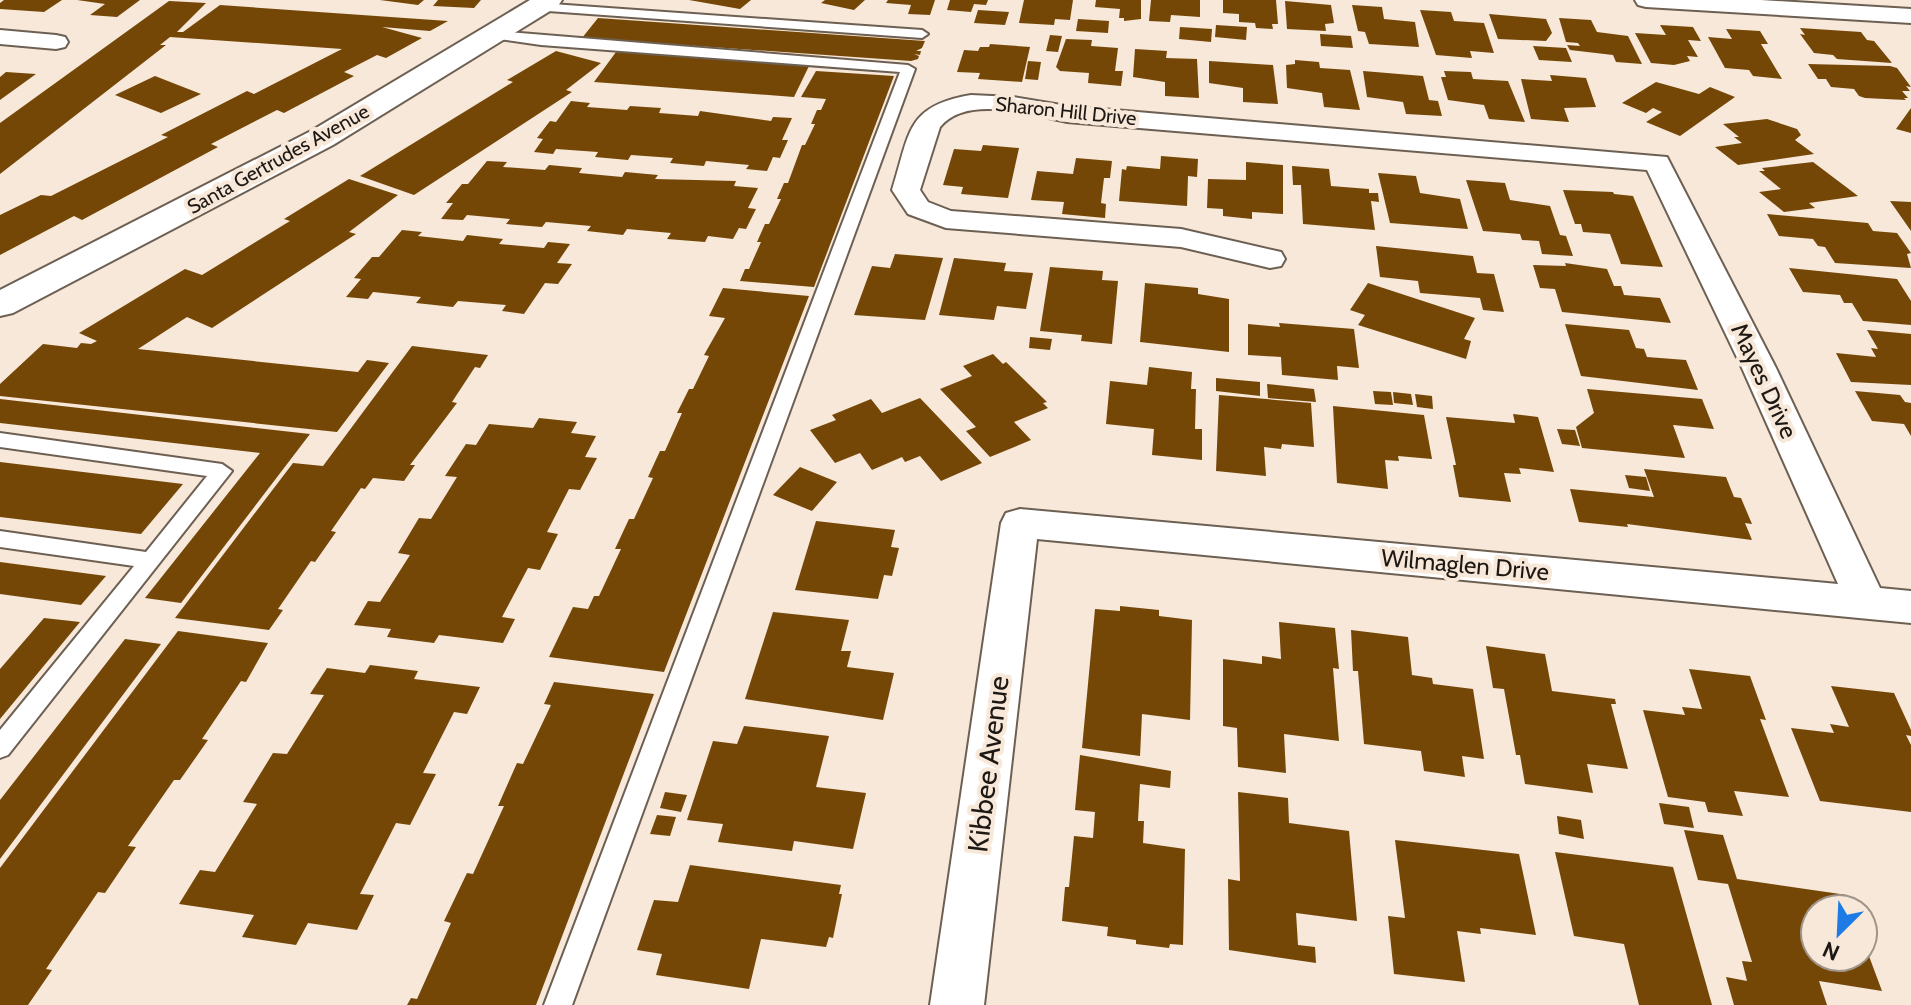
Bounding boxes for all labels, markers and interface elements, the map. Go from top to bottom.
street label: Sharon Hill Drive [994,92,1138,130]
street label: Santa Gertrudes Avenue [183,99,373,219]
street label: Mayes Drive [1725,319,1804,443]
street label: Wilmaglen Drive [1380,543,1550,586]
street label: Kibbee Avenue [960,674,1016,854]
north arrow [1799,893,1879,973]
text: N [1818,935,1844,966]

